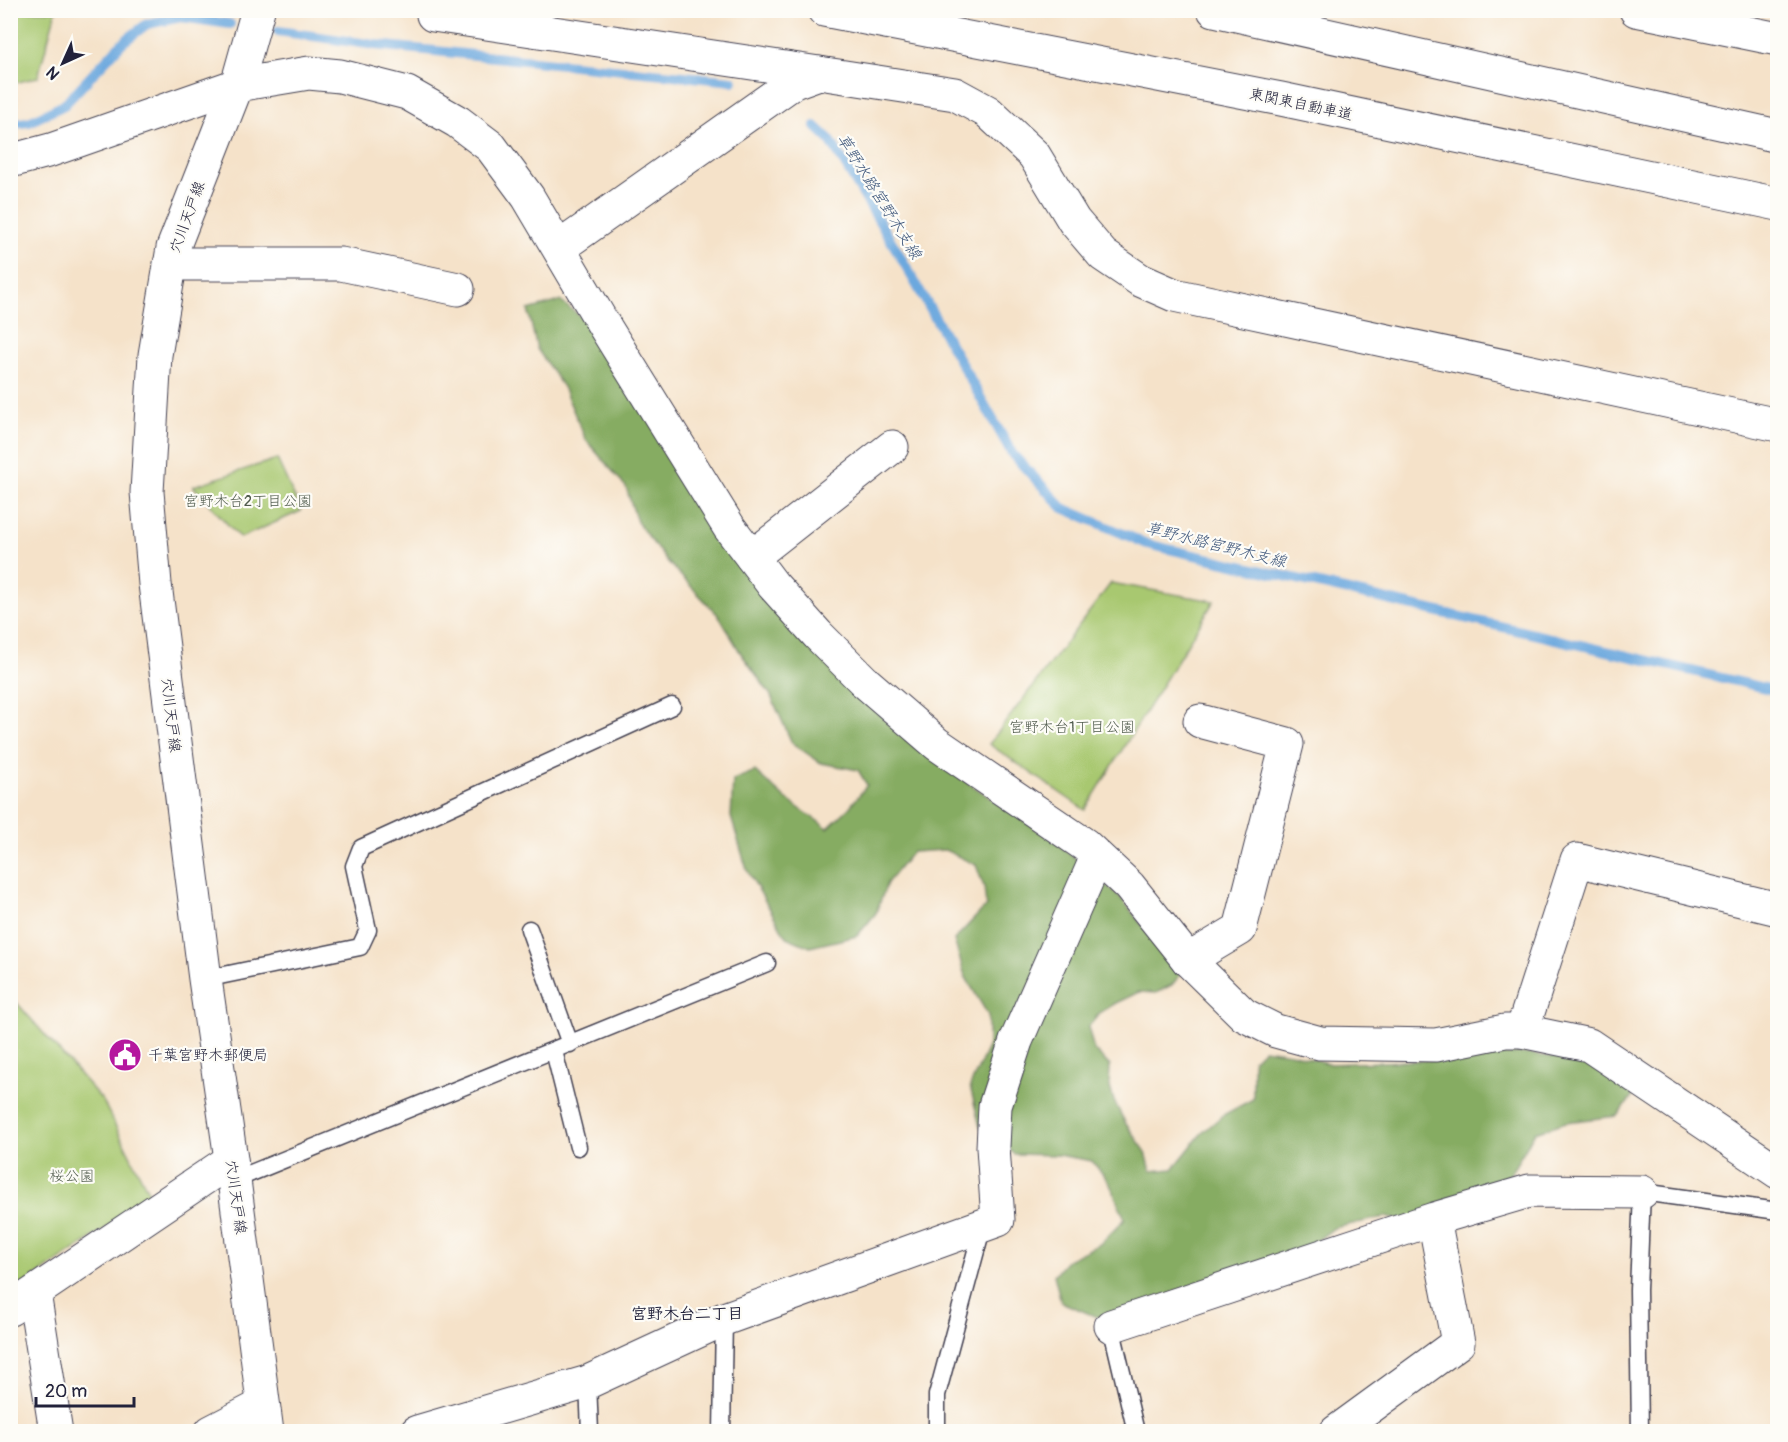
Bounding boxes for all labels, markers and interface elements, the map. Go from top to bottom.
north arrow [33,33,93,93]
text: N [42,62,64,84]
street label: 東関東自動車道 [1248,84,1354,125]
water label: 草野水路宮野木支線 [833,130,926,264]
street label: 穴川天戸線 [166,179,209,256]
park label: 宮野木台2丁目公園 [184,492,312,511]
water label: 草野水路宮野木支線 [1143,518,1289,572]
street label: 穴川天戸線 [157,677,185,753]
park label: 宮野木台1丁目公園 [1009,718,1135,737]
public building icon: 千葉宮野木郵便局 [107,1037,143,1073]
place label: 千葉宮野木郵便局 [148,1046,268,1065]
street label: 穴川天戸線 [221,1159,250,1236]
park label: 桜公園 [49,1167,95,1186]
district label: 宮野木台二丁目 [631,1304,743,1324]
scale bar [36,1370,134,1408]
text: 20 m [45,1380,87,1403]

